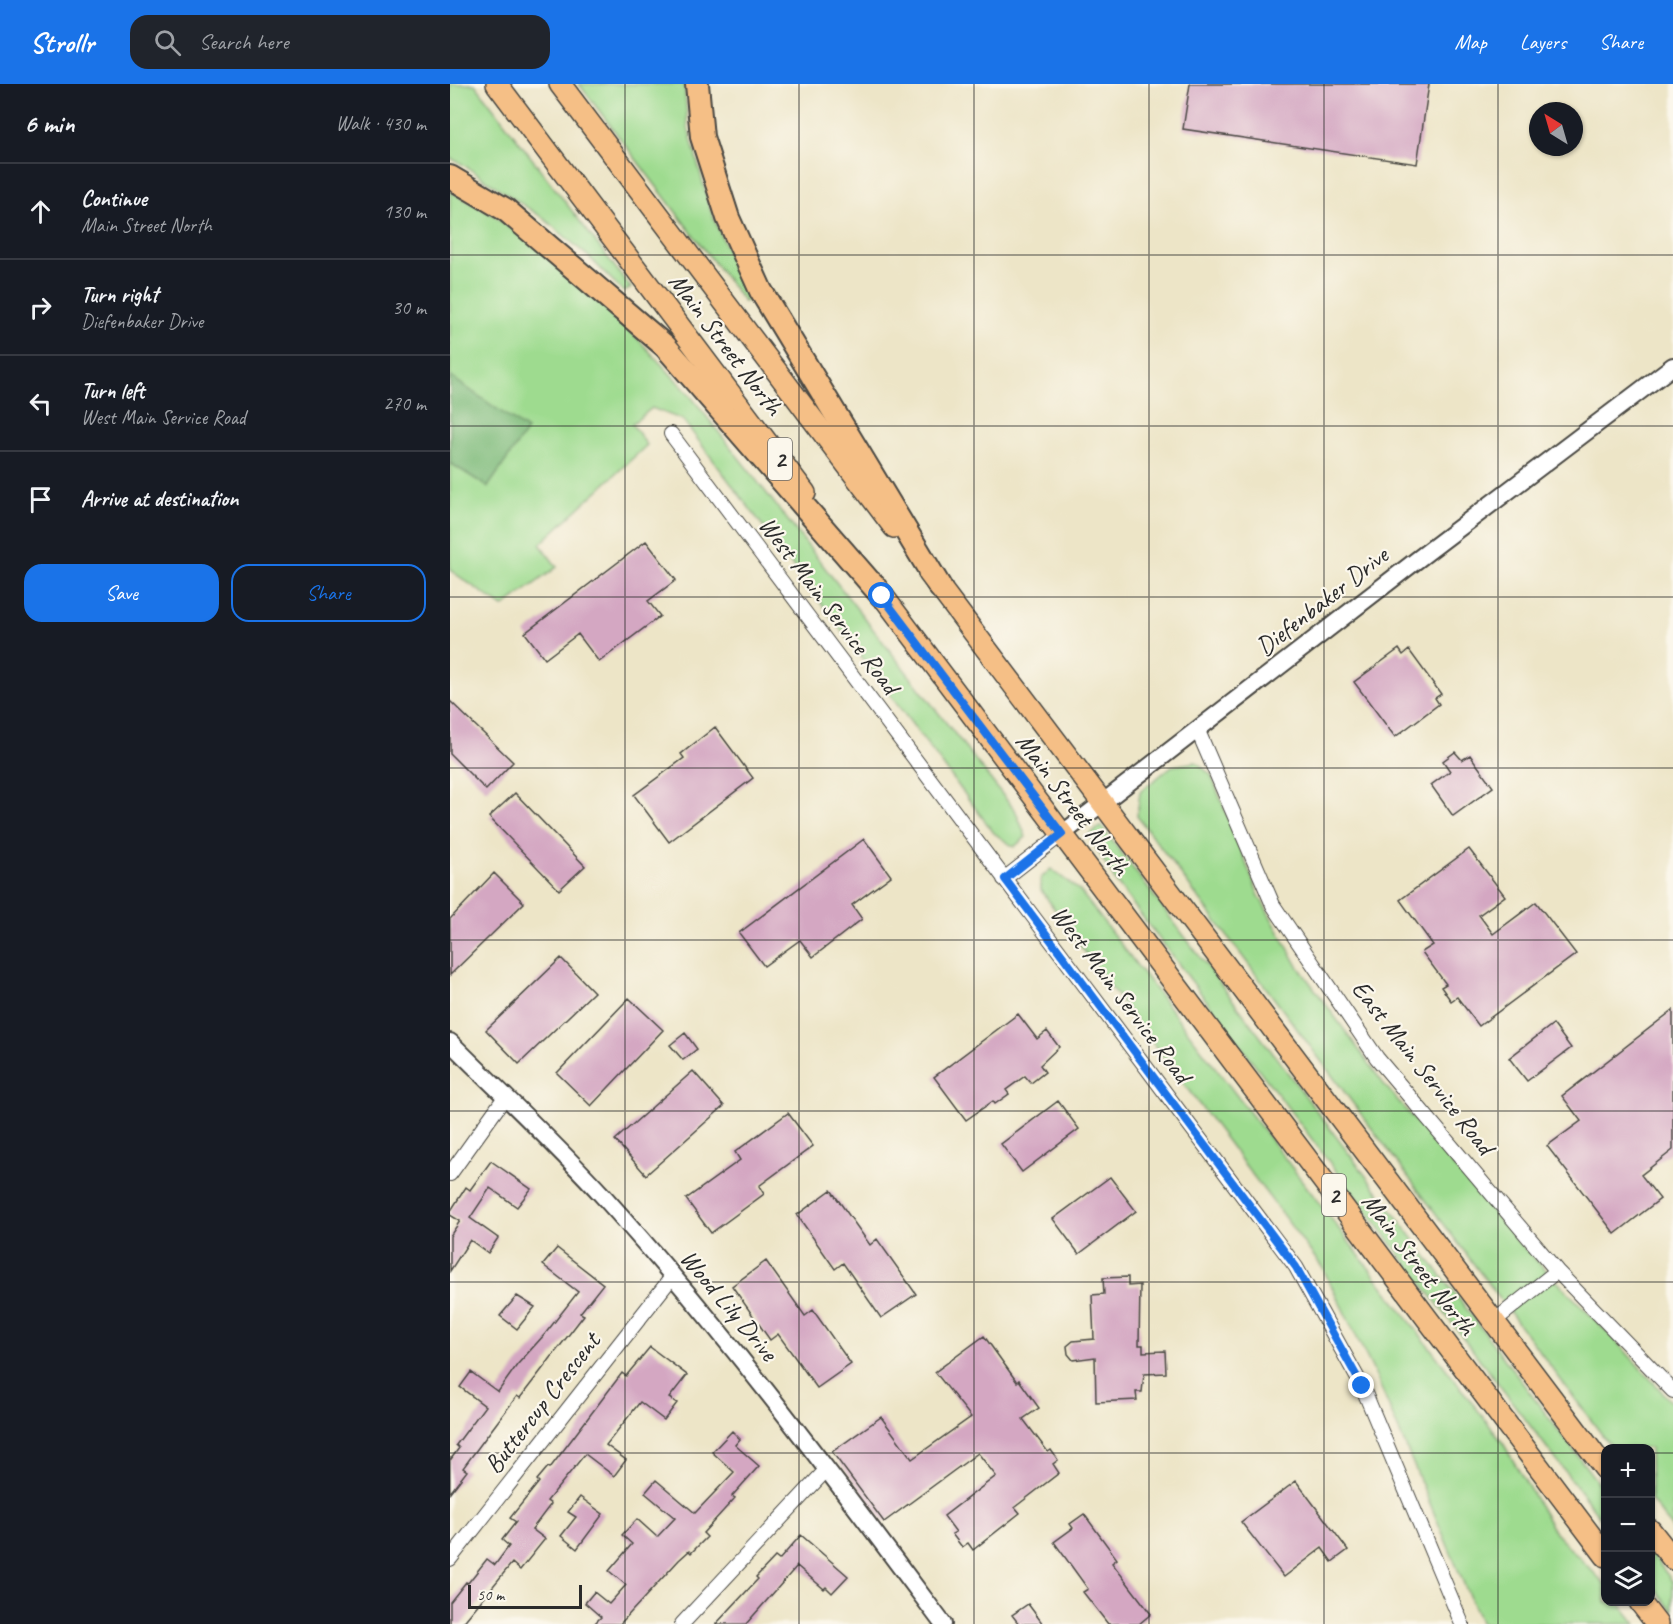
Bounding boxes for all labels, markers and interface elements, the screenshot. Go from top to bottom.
search box [130,15,550,69]
text: Strollr [30,25,94,60]
icon: search [151,26,184,59]
text: Search here [199,28,289,56]
text: Map [1454,29,1487,55]
text: Layers [1520,29,1566,55]
text: Share [1599,29,1643,55]
north arrow [1529,102,1583,156]
text: 6 min [24,107,74,140]
text: Walk · 430 m [336,111,426,136]
text: Continue [81,185,147,213]
icon: ahead [24,195,57,228]
text: 130 m [383,199,426,224]
text: Main Street North [81,213,212,238]
street label: Main Street North [662,266,792,423]
text: Turn right [81,281,158,309]
icon: right [24,291,57,324]
text: 30 m [392,295,426,320]
text: Diefenbaker Drive [81,309,203,334]
text: Turn left [81,377,145,405]
icon: left [24,387,57,420]
text: 270 m [383,391,426,416]
text: West Main Service Road [81,405,246,430]
road number: 2 [768,438,792,480]
icon: arrive [24,483,57,516]
text: Arrive at destination [81,485,238,513]
street label: West Main Service Road [751,510,909,703]
street label: Diefenbaker Drive [1249,537,1397,663]
button: Save [24,564,219,622]
button: Share [231,564,426,622]
route start [868,582,894,608]
street label: Main Street North [1009,726,1139,883]
street label: West Main Service Road [1043,899,1201,1092]
street label: East Main Service Road [1345,973,1504,1164]
road number: 2 [1322,1174,1346,1216]
street label: Main Street North [1355,1186,1485,1343]
street label: Wood Lily Drive [673,1242,786,1369]
street label: Buttercup Crescent [477,1324,609,1480]
route end [1348,1372,1374,1398]
map controls [1601,1444,1655,1606]
button: + [1601,1444,1655,1498]
button: − [1601,1498,1655,1552]
button: layers [1601,1552,1655,1606]
scale bar [468,1582,582,1610]
text: 50 m [477,1585,504,1605]

